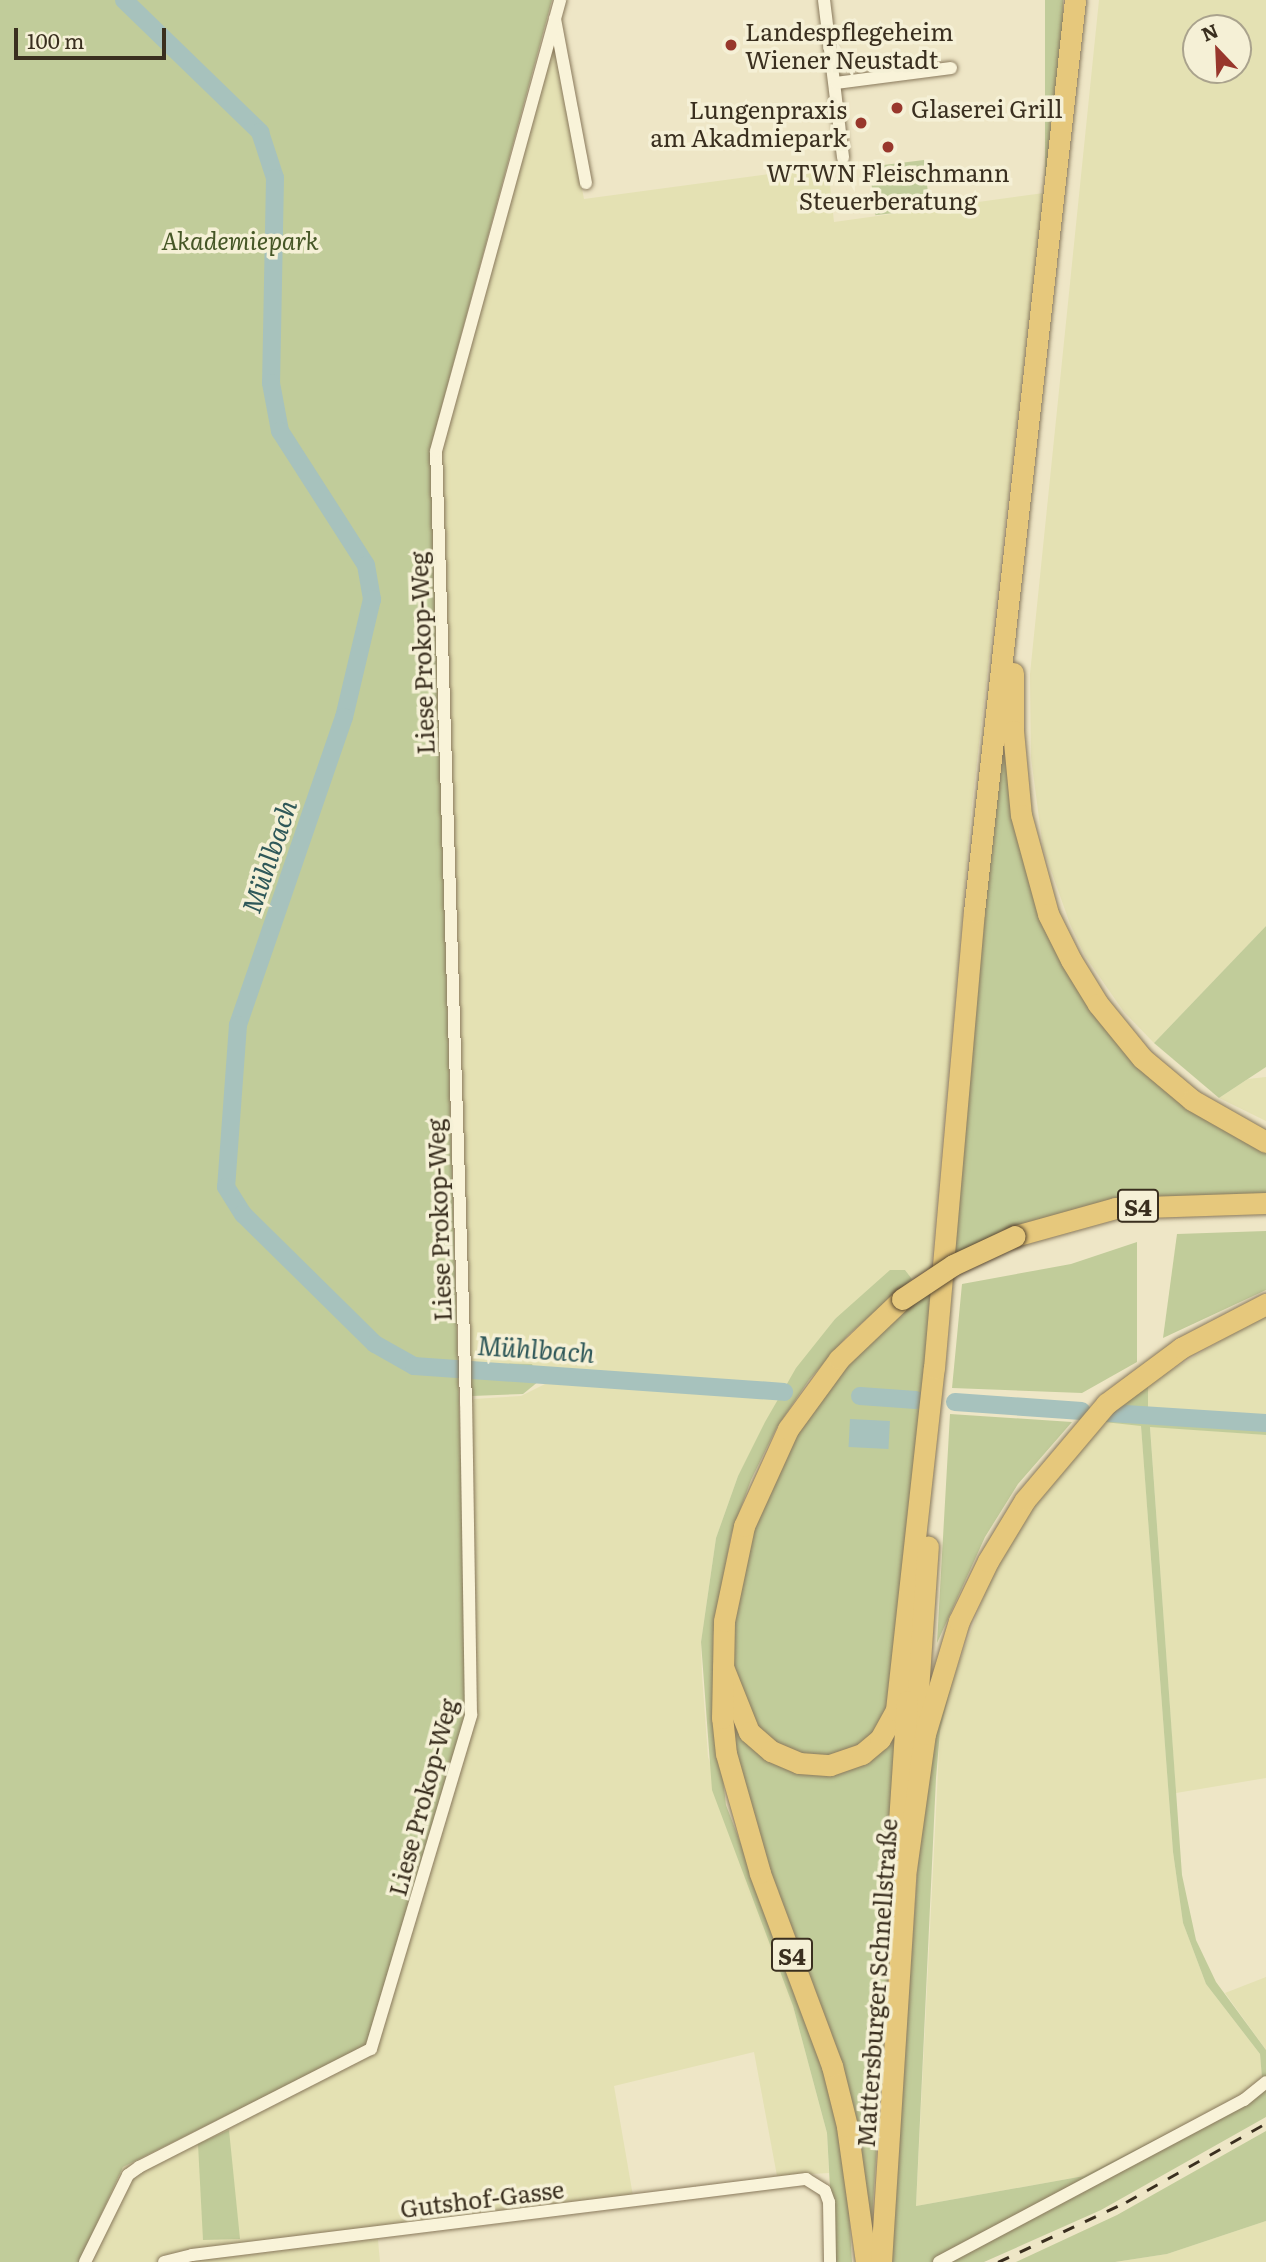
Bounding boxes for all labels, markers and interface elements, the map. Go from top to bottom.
scale bar [18,14,170,58]
north arrow [1182,14,1252,84]
text: N [1197,16,1222,48]
place label: Landespflegeheim Wiener Neustadt [745,17,954,73]
text: 100 m [27,24,84,55]
marker: Landespflegeheim Wiener Neustadt [723,37,739,53]
place label: Glaserei Grill [911,94,1063,122]
place label: Lungenpraxis am Akadmiepark [650,95,847,151]
marker: Glaserei Grill [889,100,905,116]
marker: Lungenpraxis am Akadmiepark [853,115,869,131]
marker: WTWN Fleischmann Steuerberatung [880,139,896,155]
place label: WTWN Fleischmann Steuerberatung [766,158,1010,214]
park label: Akademiepark [161,226,319,254]
street label: Liese Prokop-Weg [403,551,439,755]
water label: Mühlbach [234,795,302,917]
street label: Liese Prokop-Weg [420,1118,456,1322]
road number: S4 [1117,1186,1159,1226]
water label: Mühlbach [476,1328,596,1368]
street label: Liese Prokop-Weg [382,1695,462,1899]
street label: Mattersburger Schnellstraße [850,1817,902,2149]
road number: S4 [771,1936,813,1974]
street label: Gutshof-Gasse [398,2174,566,2222]

